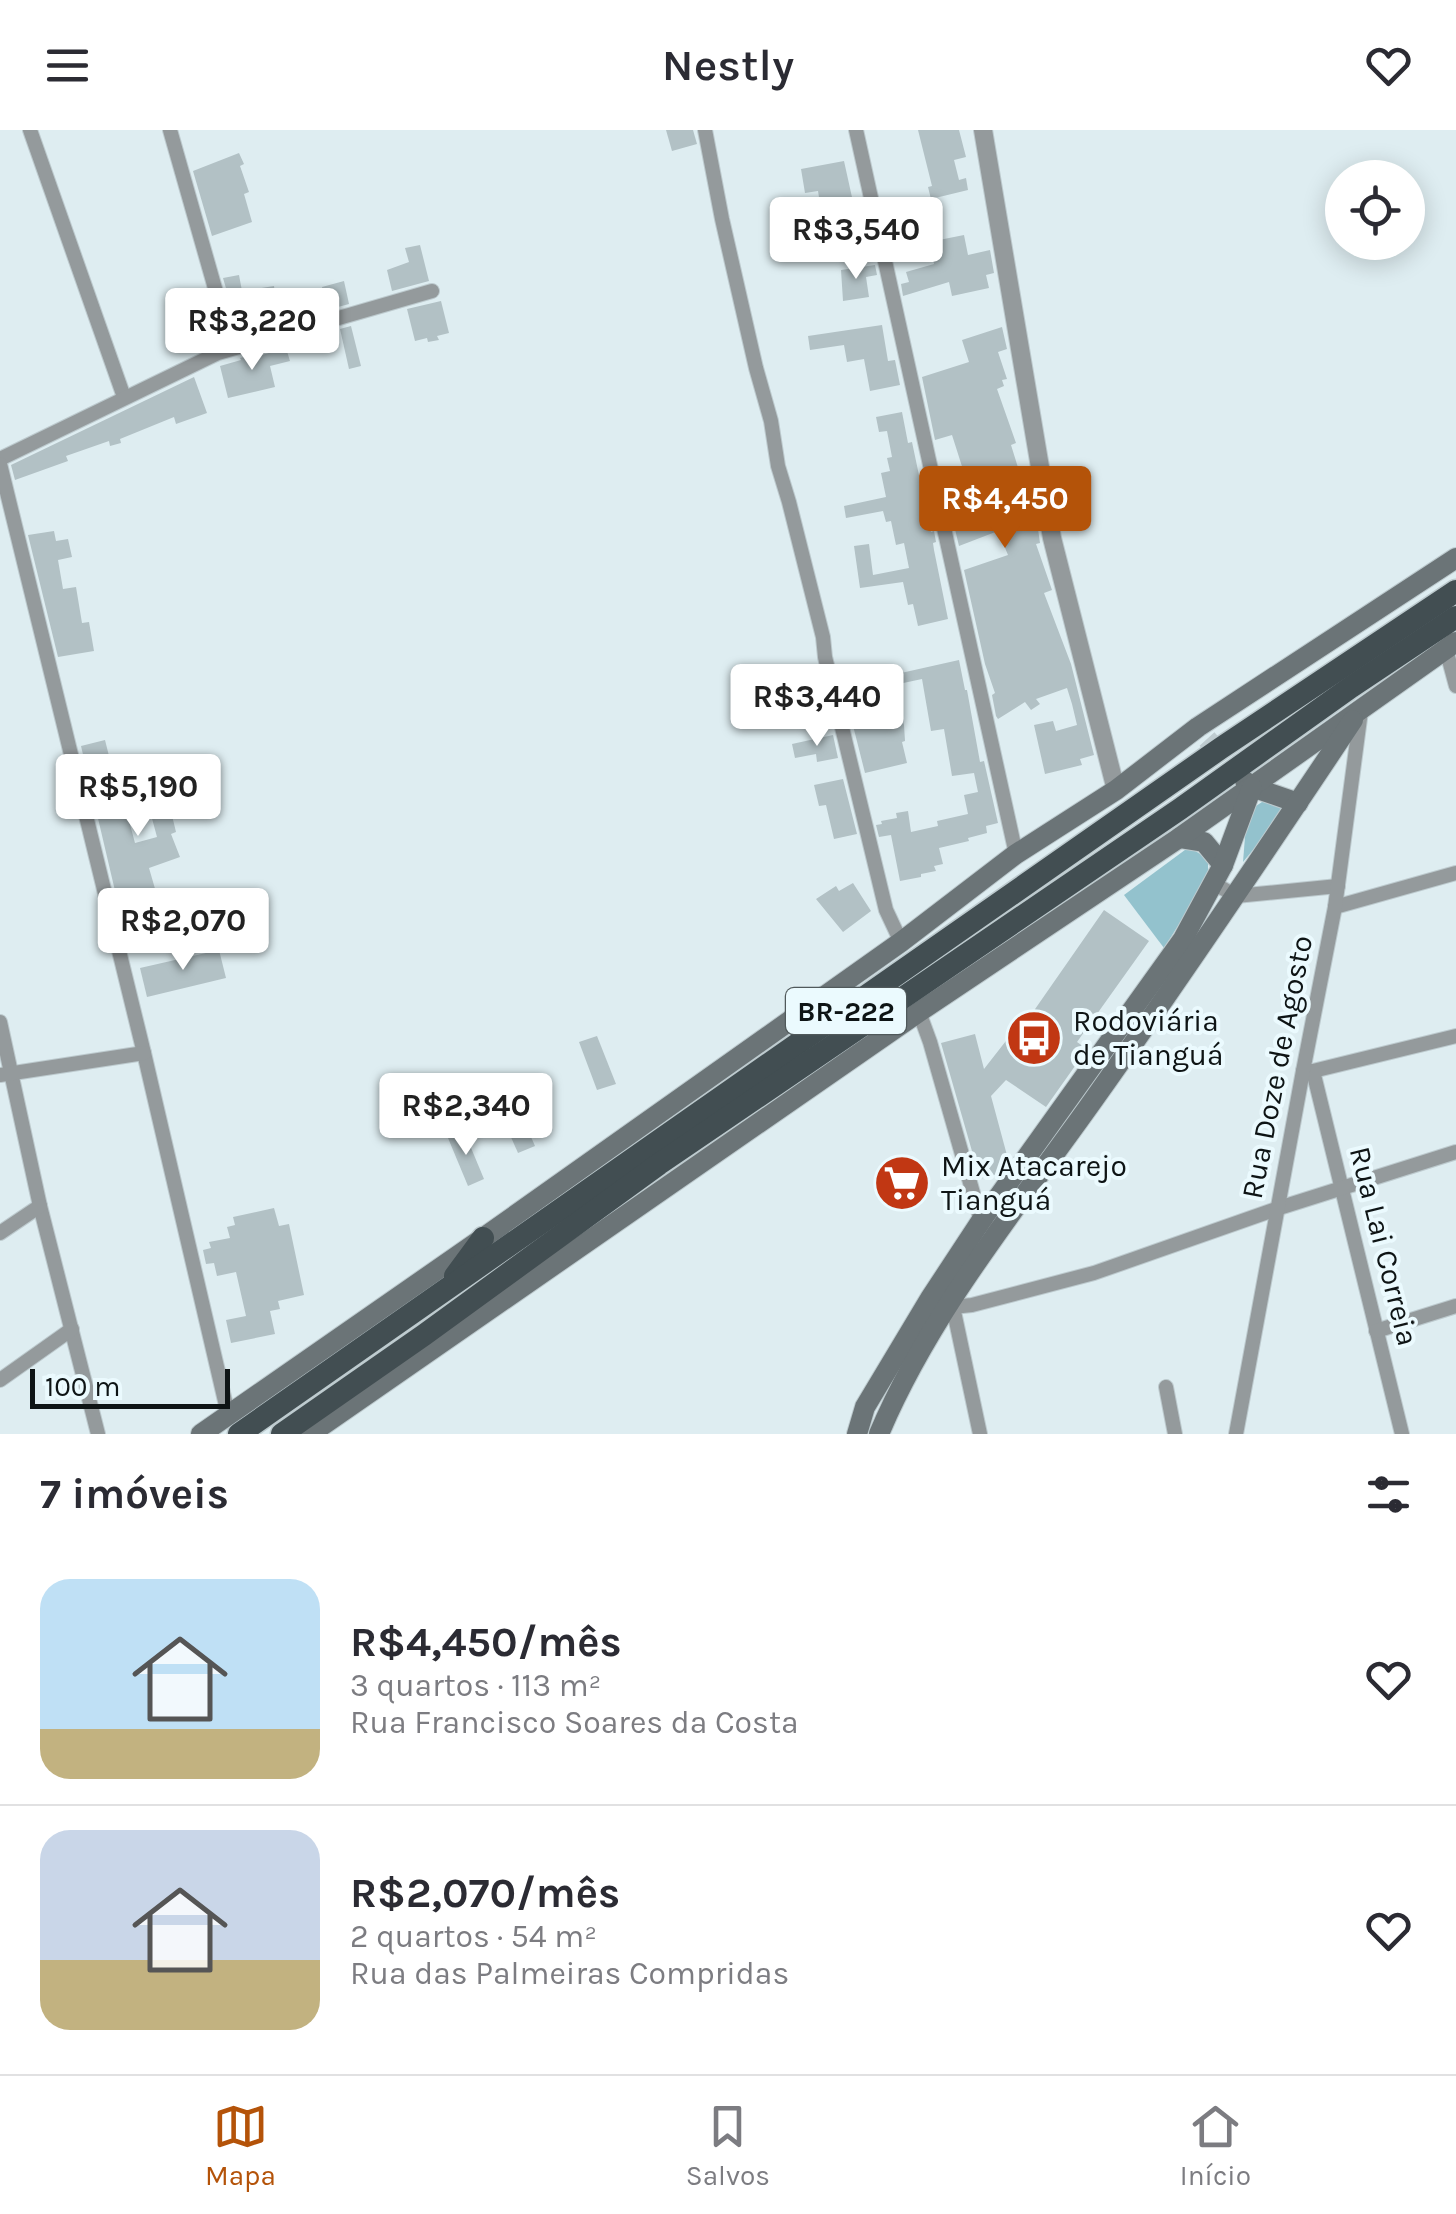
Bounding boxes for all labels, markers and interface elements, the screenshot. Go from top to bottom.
icon: menu [40,38,95,93]
icon: heart [1361,38,1416,93]
text: Nestly [662,39,794,91]
map controls [1325,160,1425,260]
button: locate [1325,160,1425,260]
pin: R$3,540 [764,197,948,282]
text: R$3,540 [792,211,920,248]
pin: R$3,220 [160,288,344,373]
text: R$3,220 [187,302,317,339]
pin: R$4,450 [913,466,1097,551]
text: R$4,450 [941,480,1069,517]
pin: R$3,440 [725,664,909,749]
text: R$3,440 [753,678,881,715]
pin: R$5,190 [46,754,230,839]
text: R$5,190 [78,768,198,805]
pin: R$2,070 [91,888,275,973]
text: R$2,070 [120,902,246,939]
street label: Rua Doze de Agosto [1234,932,1320,1202]
road number: BR-222 [786,988,906,1034]
place label: Rodoviária de Tianguá [1073,1003,1224,1073]
bus stop icon: Rodoviária de Tianguá [1004,1008,1064,1068]
pin: R$2,340 [374,1073,558,1158]
text: R$2,340 [401,1087,531,1124]
street label: Rua Lai Correia [1342,1143,1426,1349]
place label: Mix Atacarejo Tianguá [941,1148,1127,1218]
supermarket icon: Mix Atacarejo Tianguá [872,1153,932,1213]
scale bar [30,1364,230,1408]
text: 100 m [45,1370,120,1403]
icon: filters [1361,1467,1416,1522]
text: 7 imóveis [40,1469,229,1519]
text: R$4,450/mês [350,1617,622,1667]
icon: home [120,1619,240,1739]
icon: heart [1361,1652,1416,1707]
text: 3 quartos · 113 m² [350,1667,601,1704]
text: Rua Francisco Soares da Costa [350,1704,799,1741]
text: R$2,070/mês [350,1868,620,1918]
icon: home [120,1870,240,1990]
icon: heart [1361,1903,1416,1958]
text: 2 quartos · 54 m² [350,1918,597,1955]
text: Rua das Palmeiras Compridas [350,1955,789,1992]
tab: Mapa [205,2099,276,2192]
tab: Salvos [686,2099,770,2192]
tab: Início [1180,2099,1251,2192]

